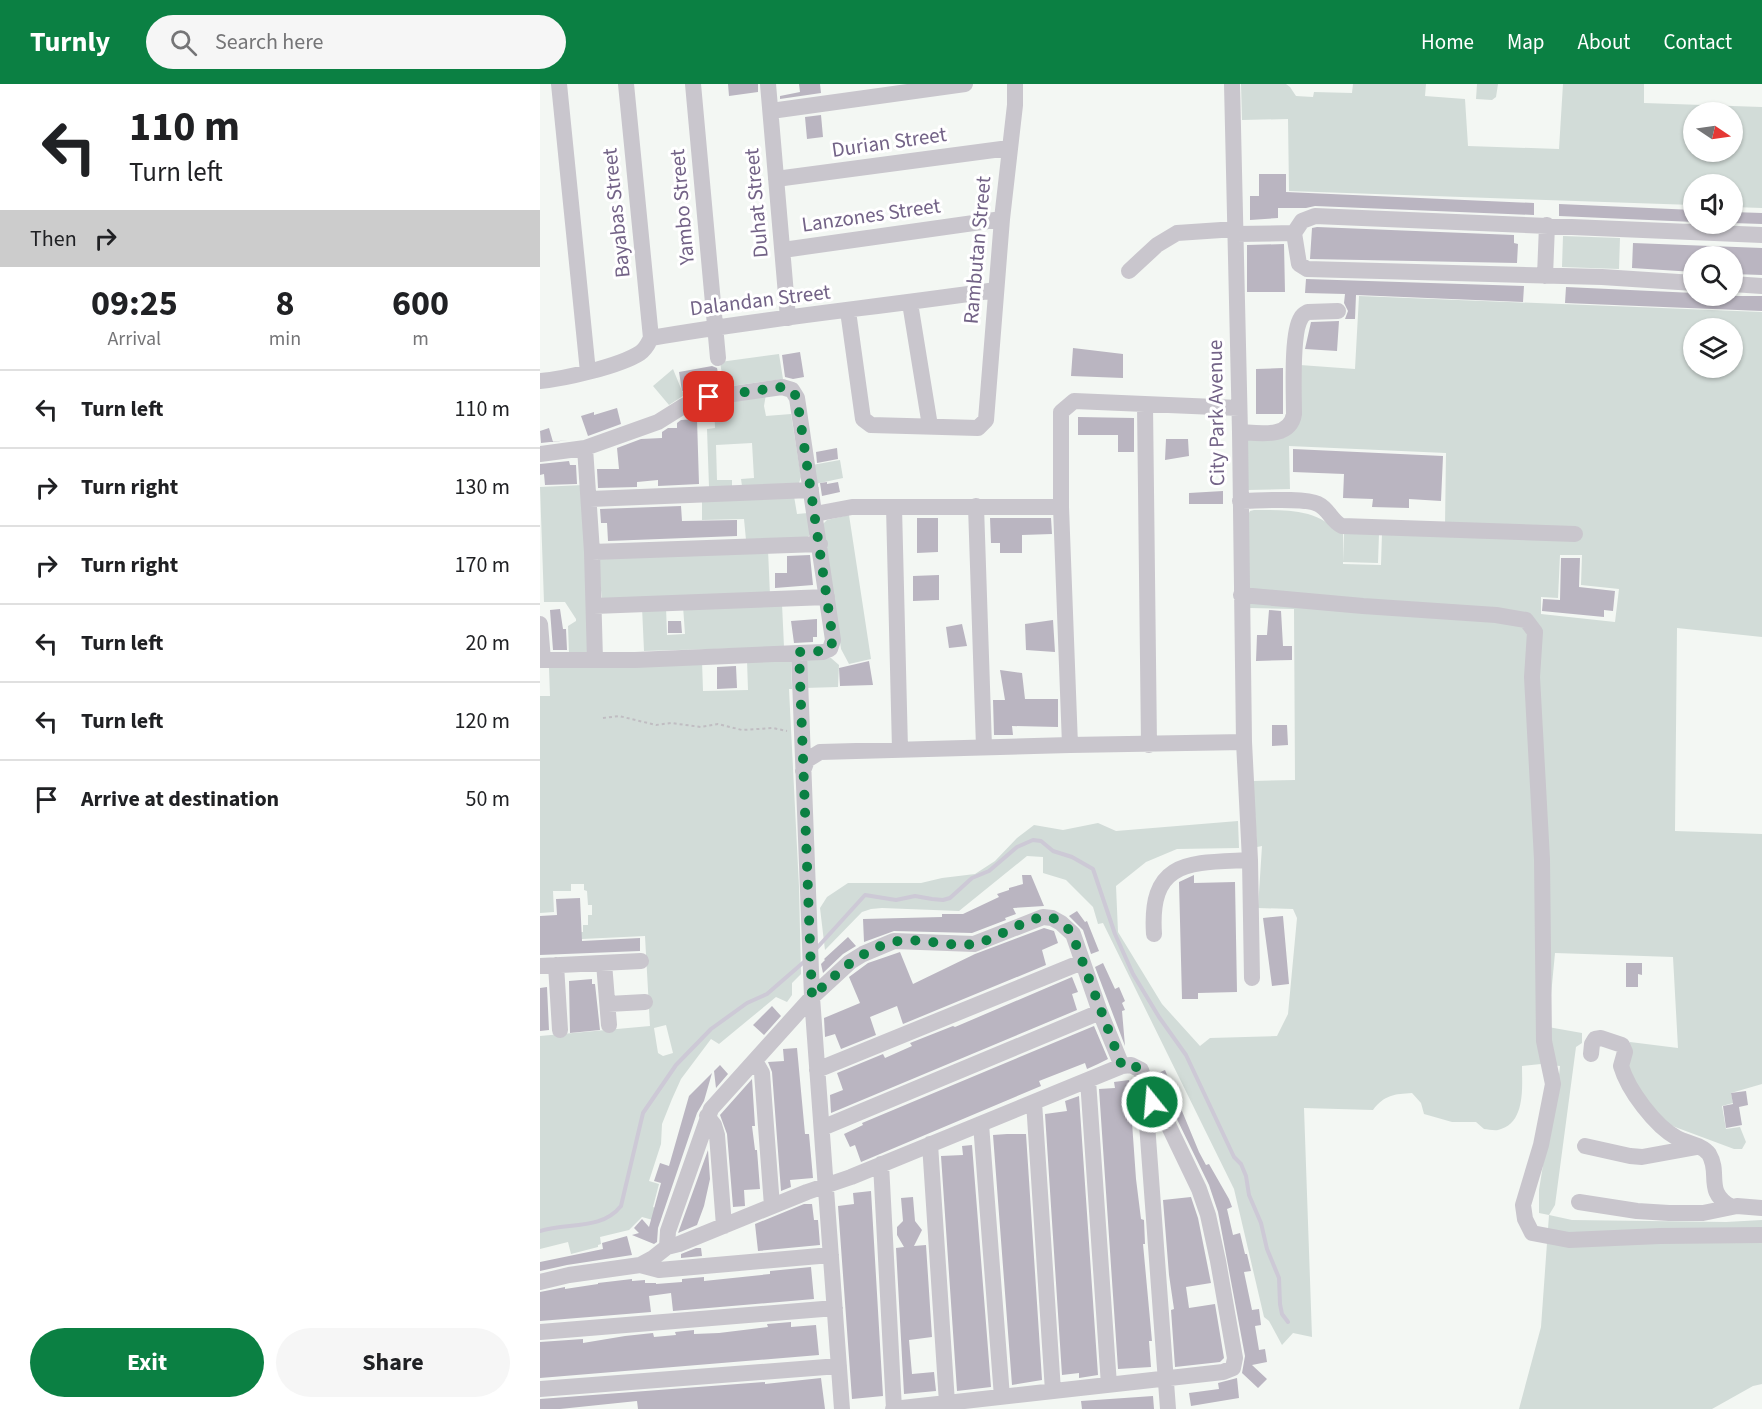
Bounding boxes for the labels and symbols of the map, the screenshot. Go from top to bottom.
north arrow [1683,102,1743,162]
street label: Durian Street [830,119,948,165]
street label: Bayabas Street [594,147,638,279]
street label: Duhat Street [736,147,776,259]
street label: Yambo Street [662,148,702,267]
street label: Rambutan Street [956,175,998,325]
street label: Lanzones Street [800,190,942,240]
street label: Dalandan Street [688,276,832,324]
street label: City Park Avenue [1200,340,1232,486]
pin [683,371,734,422]
position arrow [1120,1070,1184,1134]

